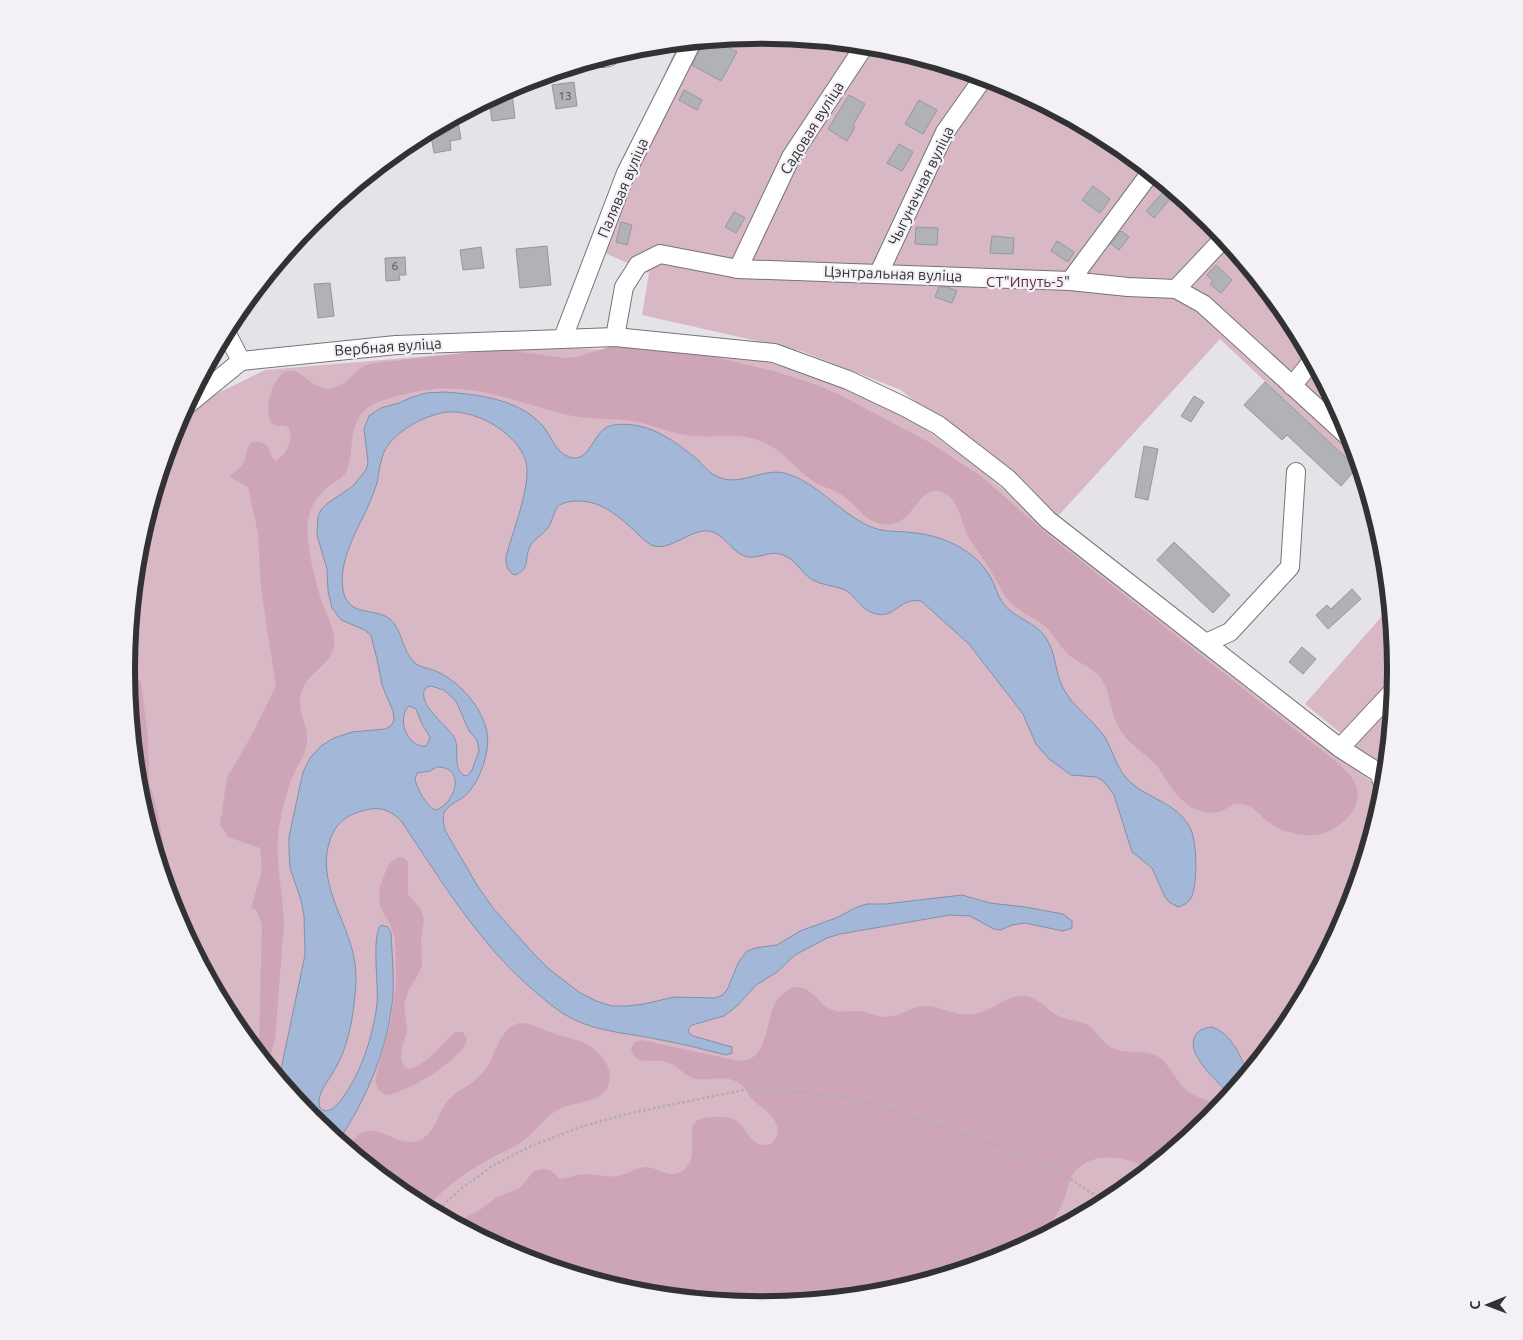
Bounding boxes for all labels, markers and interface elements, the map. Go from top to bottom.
street label: Садовая вуліца [776,78,847,177]
house number: 13 [558,89,572,102]
street label: Чыгуначная вуліца [884,123,957,248]
street label: Палявая вуліца [594,135,651,240]
house number: 6 [392,259,399,272]
street label: Цэнтральная вуліца [824,263,962,284]
park label: СТ"Ипуть-5" [986,273,1070,290]
street label: Вербная вуліца [334,334,442,359]
north arrow [1463,1280,1513,1330]
text: С [1467,1301,1483,1310]

